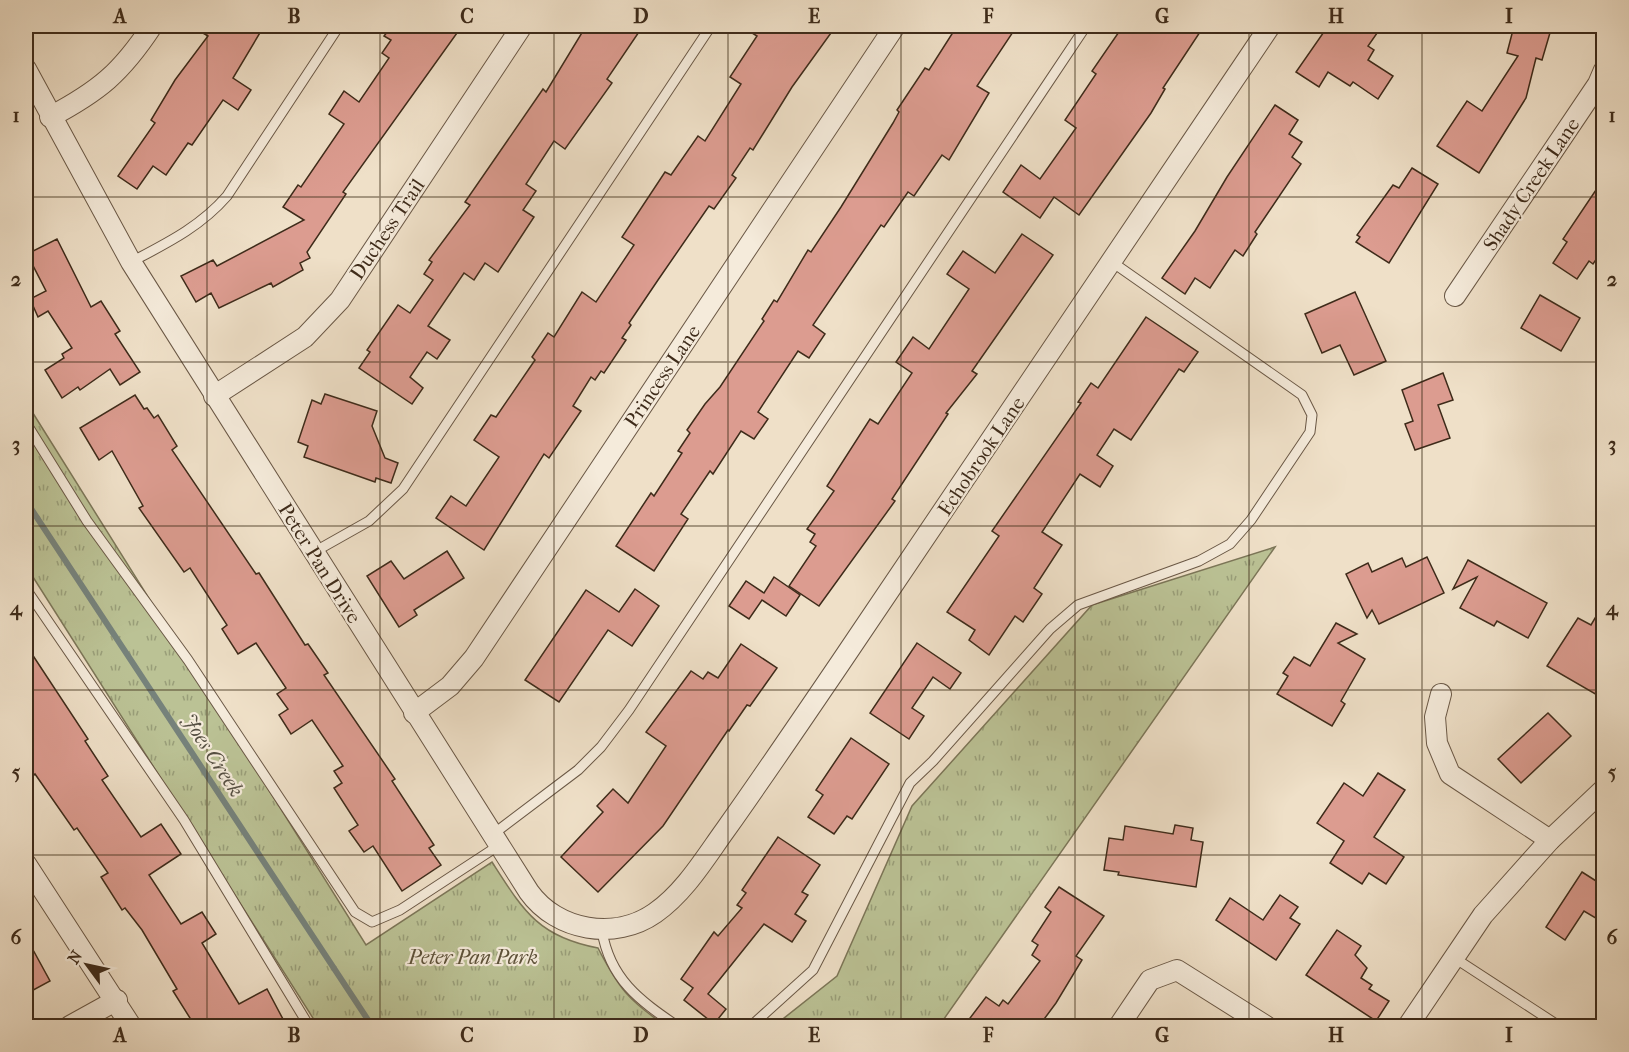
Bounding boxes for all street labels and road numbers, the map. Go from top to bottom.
street label: Shady Creek Lane [1478,113,1584,255]
street label: Duchess Trail [345,174,430,284]
street label: Princess Lane [620,321,705,432]
street label: Echobrook Lane [933,392,1030,520]
street label: Peter Pan Drive [273,499,366,628]

